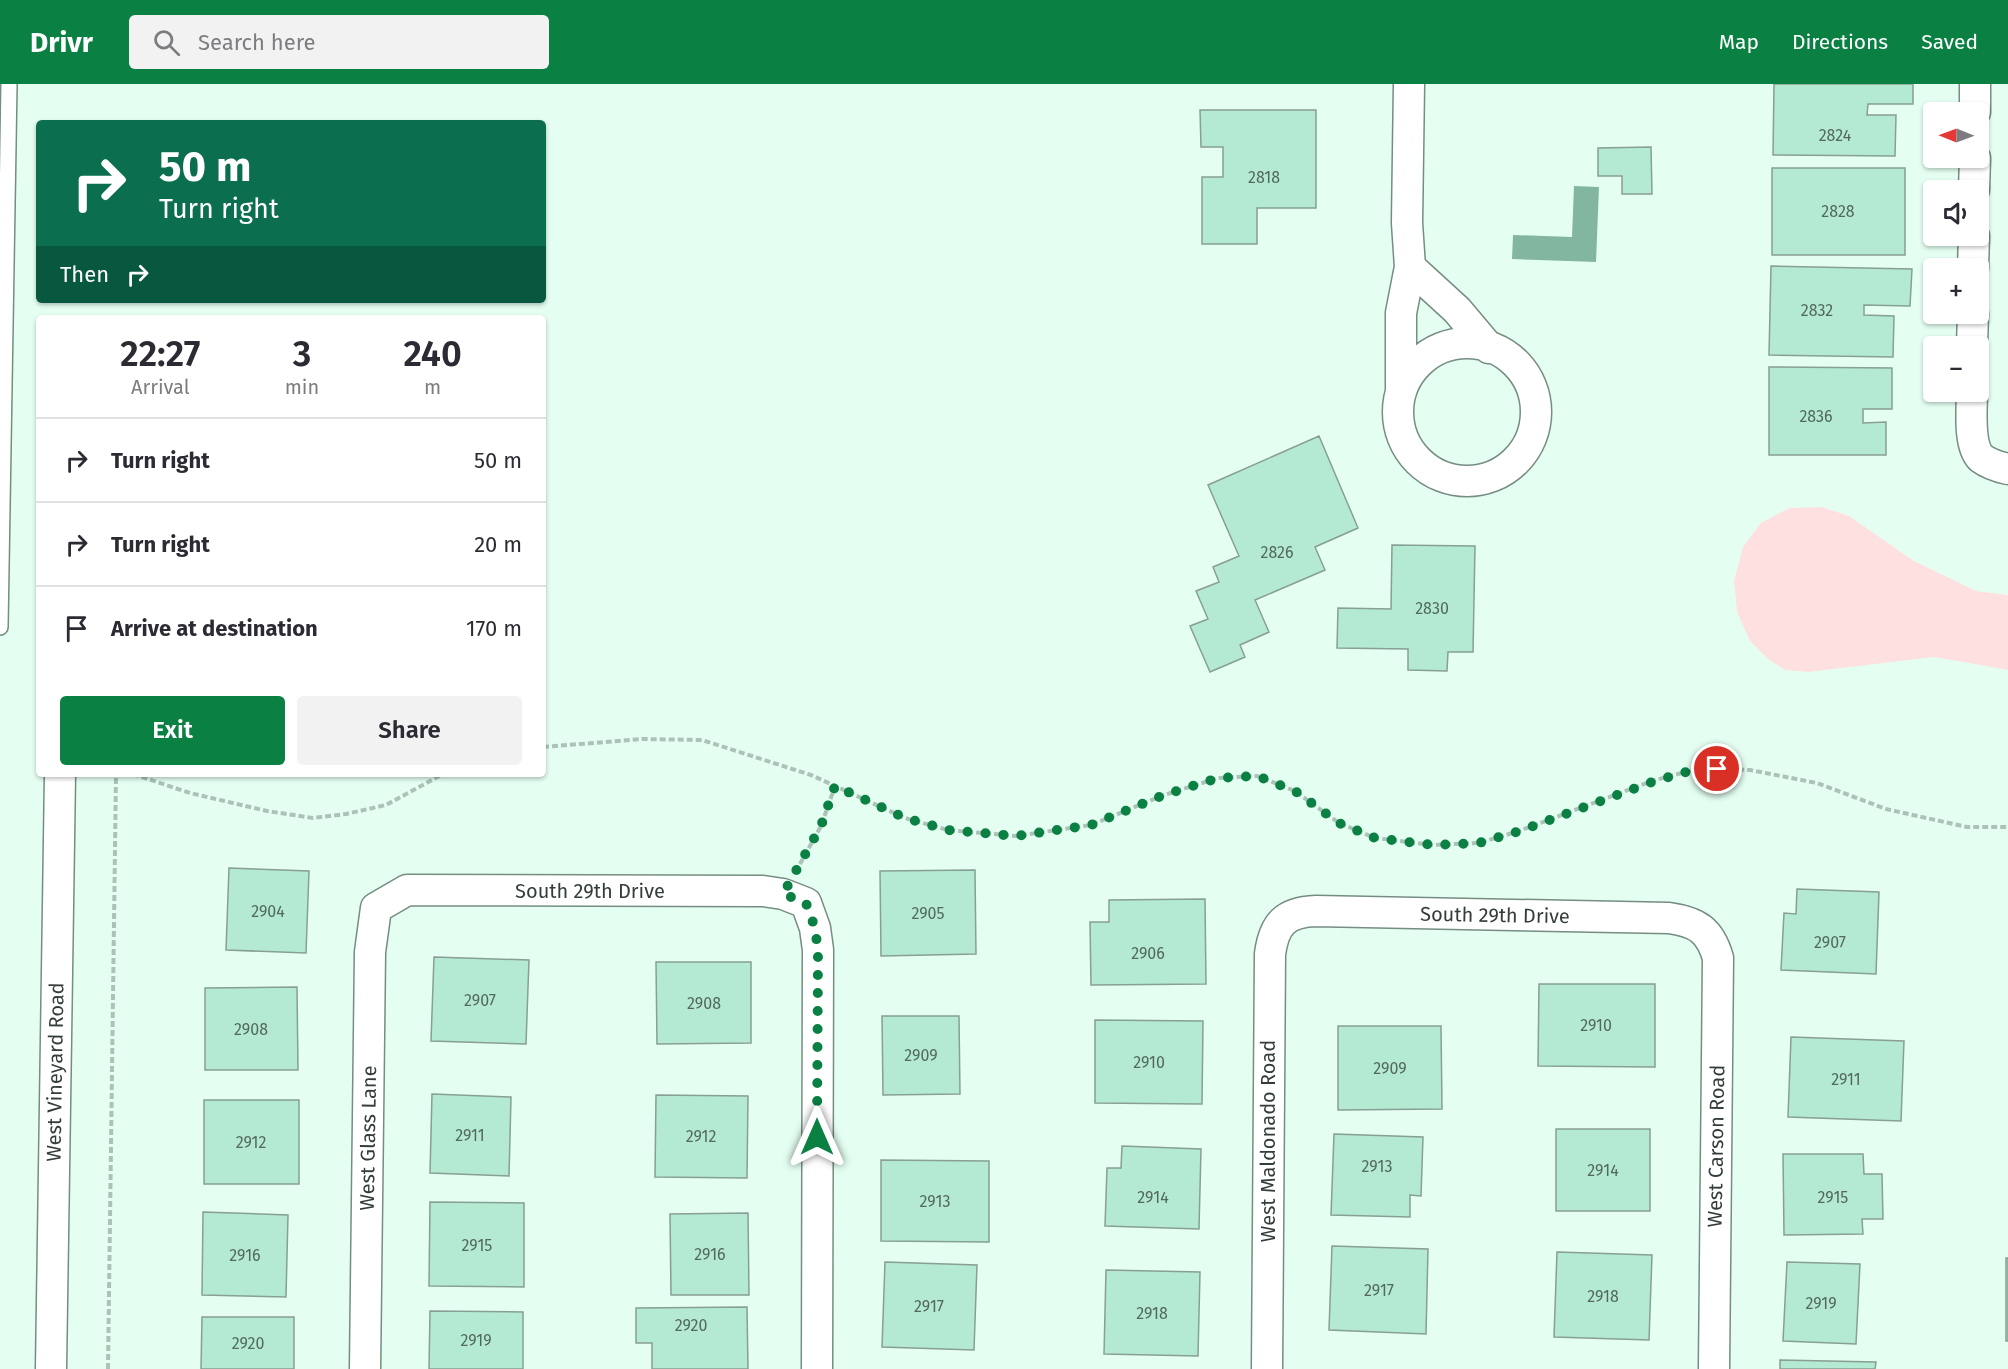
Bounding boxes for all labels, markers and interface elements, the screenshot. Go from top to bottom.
search box [129,15,549,69]
text: Drivr [30,26,93,59]
icon: search [150,26,183,59]
text: Search here [198,29,315,56]
text: Map [1719,29,1759,55]
text: Directions [1792,29,1888,55]
text: Saved [1921,29,1978,55]
north arrow [1923,102,1989,168]
map controls [1923,102,1989,402]
house number: 2824 [1819,126,1852,145]
text: 50 m [159,142,252,192]
icon: right [60,144,138,222]
house number: 2818 [1248,168,1280,187]
button: sound [1923,180,1989,246]
text: Turn right [159,193,279,225]
house number: 2828 [1821,202,1855,221]
icon: right [121,258,154,291]
button: + [1923,258,1989,324]
text: Then [60,261,109,288]
house number: 2832 [1801,301,1833,320]
text: 22:27 [120,332,200,376]
text: 3 [293,332,311,376]
text: 240 [403,332,462,376]
button: − [1923,336,1989,402]
text: Arrival [131,375,190,399]
text: min [285,375,319,399]
text: m [424,375,441,399]
house number: 2836 [1799,407,1833,426]
icon: right [60,444,93,477]
text: Turn right [111,447,210,474]
text: 50 m [474,447,522,474]
icon: right [60,528,93,561]
text: Turn right [111,531,210,558]
text: 20 m [474,531,522,558]
house number: 2826 [1260,543,1294,562]
house number: 2830 [1415,599,1449,618]
icon: arrive [60,612,93,645]
text: Arrive at destination [111,615,318,642]
text: 170 m [466,615,522,642]
button: Exit [60,696,285,765]
button: Share [297,696,522,765]
pin [1691,743,1742,794]
icon: arrive [1700,752,1733,785]
street label: South 29th Drive [515,879,665,903]
house number: 2904 [251,902,285,921]
street label: South 29th Drive [1420,902,1570,928]
house number: 2905 [911,904,945,923]
house number: 2907 [1814,933,1846,952]
house number: 2906 [1131,944,1165,963]
street label: West Vineyard Road [41,982,69,1162]
house number: 2907 [464,991,496,1010]
house number: 2908 [687,994,721,1013]
house number: 2910 [1580,1016,1612,1035]
house number: 2908 [234,1020,268,1039]
street label: West Maldonado Road [1256,1040,1280,1242]
house number: 2909 [904,1046,938,1065]
house number: 2910 [1133,1053,1165,1072]
house number: 2909 [1373,1059,1407,1078]
street label: West Glass Lane [355,1065,381,1211]
street label: West Carson Road [1703,1065,1729,1227]
house number: 2911 [1831,1070,1861,1089]
position arrow [785,1105,849,1169]
house number: 2911 [455,1126,485,1145]
house number: 2912 [686,1127,716,1146]
house number: 2912 [236,1133,266,1152]
house number: 2913 [1362,1157,1392,1176]
house number: 2914 [1587,1161,1619,1180]
house number: 2914 [1137,1188,1169,1207]
house number: 2915 [1818,1188,1848,1207]
house number: 2913 [920,1192,950,1211]
house number: 2915 [462,1236,492,1255]
house number: 2916 [694,1245,726,1264]
house number: 2916 [229,1246,261,1265]
house number: 2917 [1364,1281,1394,1300]
house number: 2918 [1587,1287,1619,1306]
house number: 2919 [1805,1294,1837,1313]
house number: 2917 [914,1297,944,1316]
house number: 2918 [1136,1304,1168,1323]
house number: 2920 [675,1316,707,1335]
house number: 2919 [460,1331,492,1350]
house number: 2920 [232,1334,264,1353]

